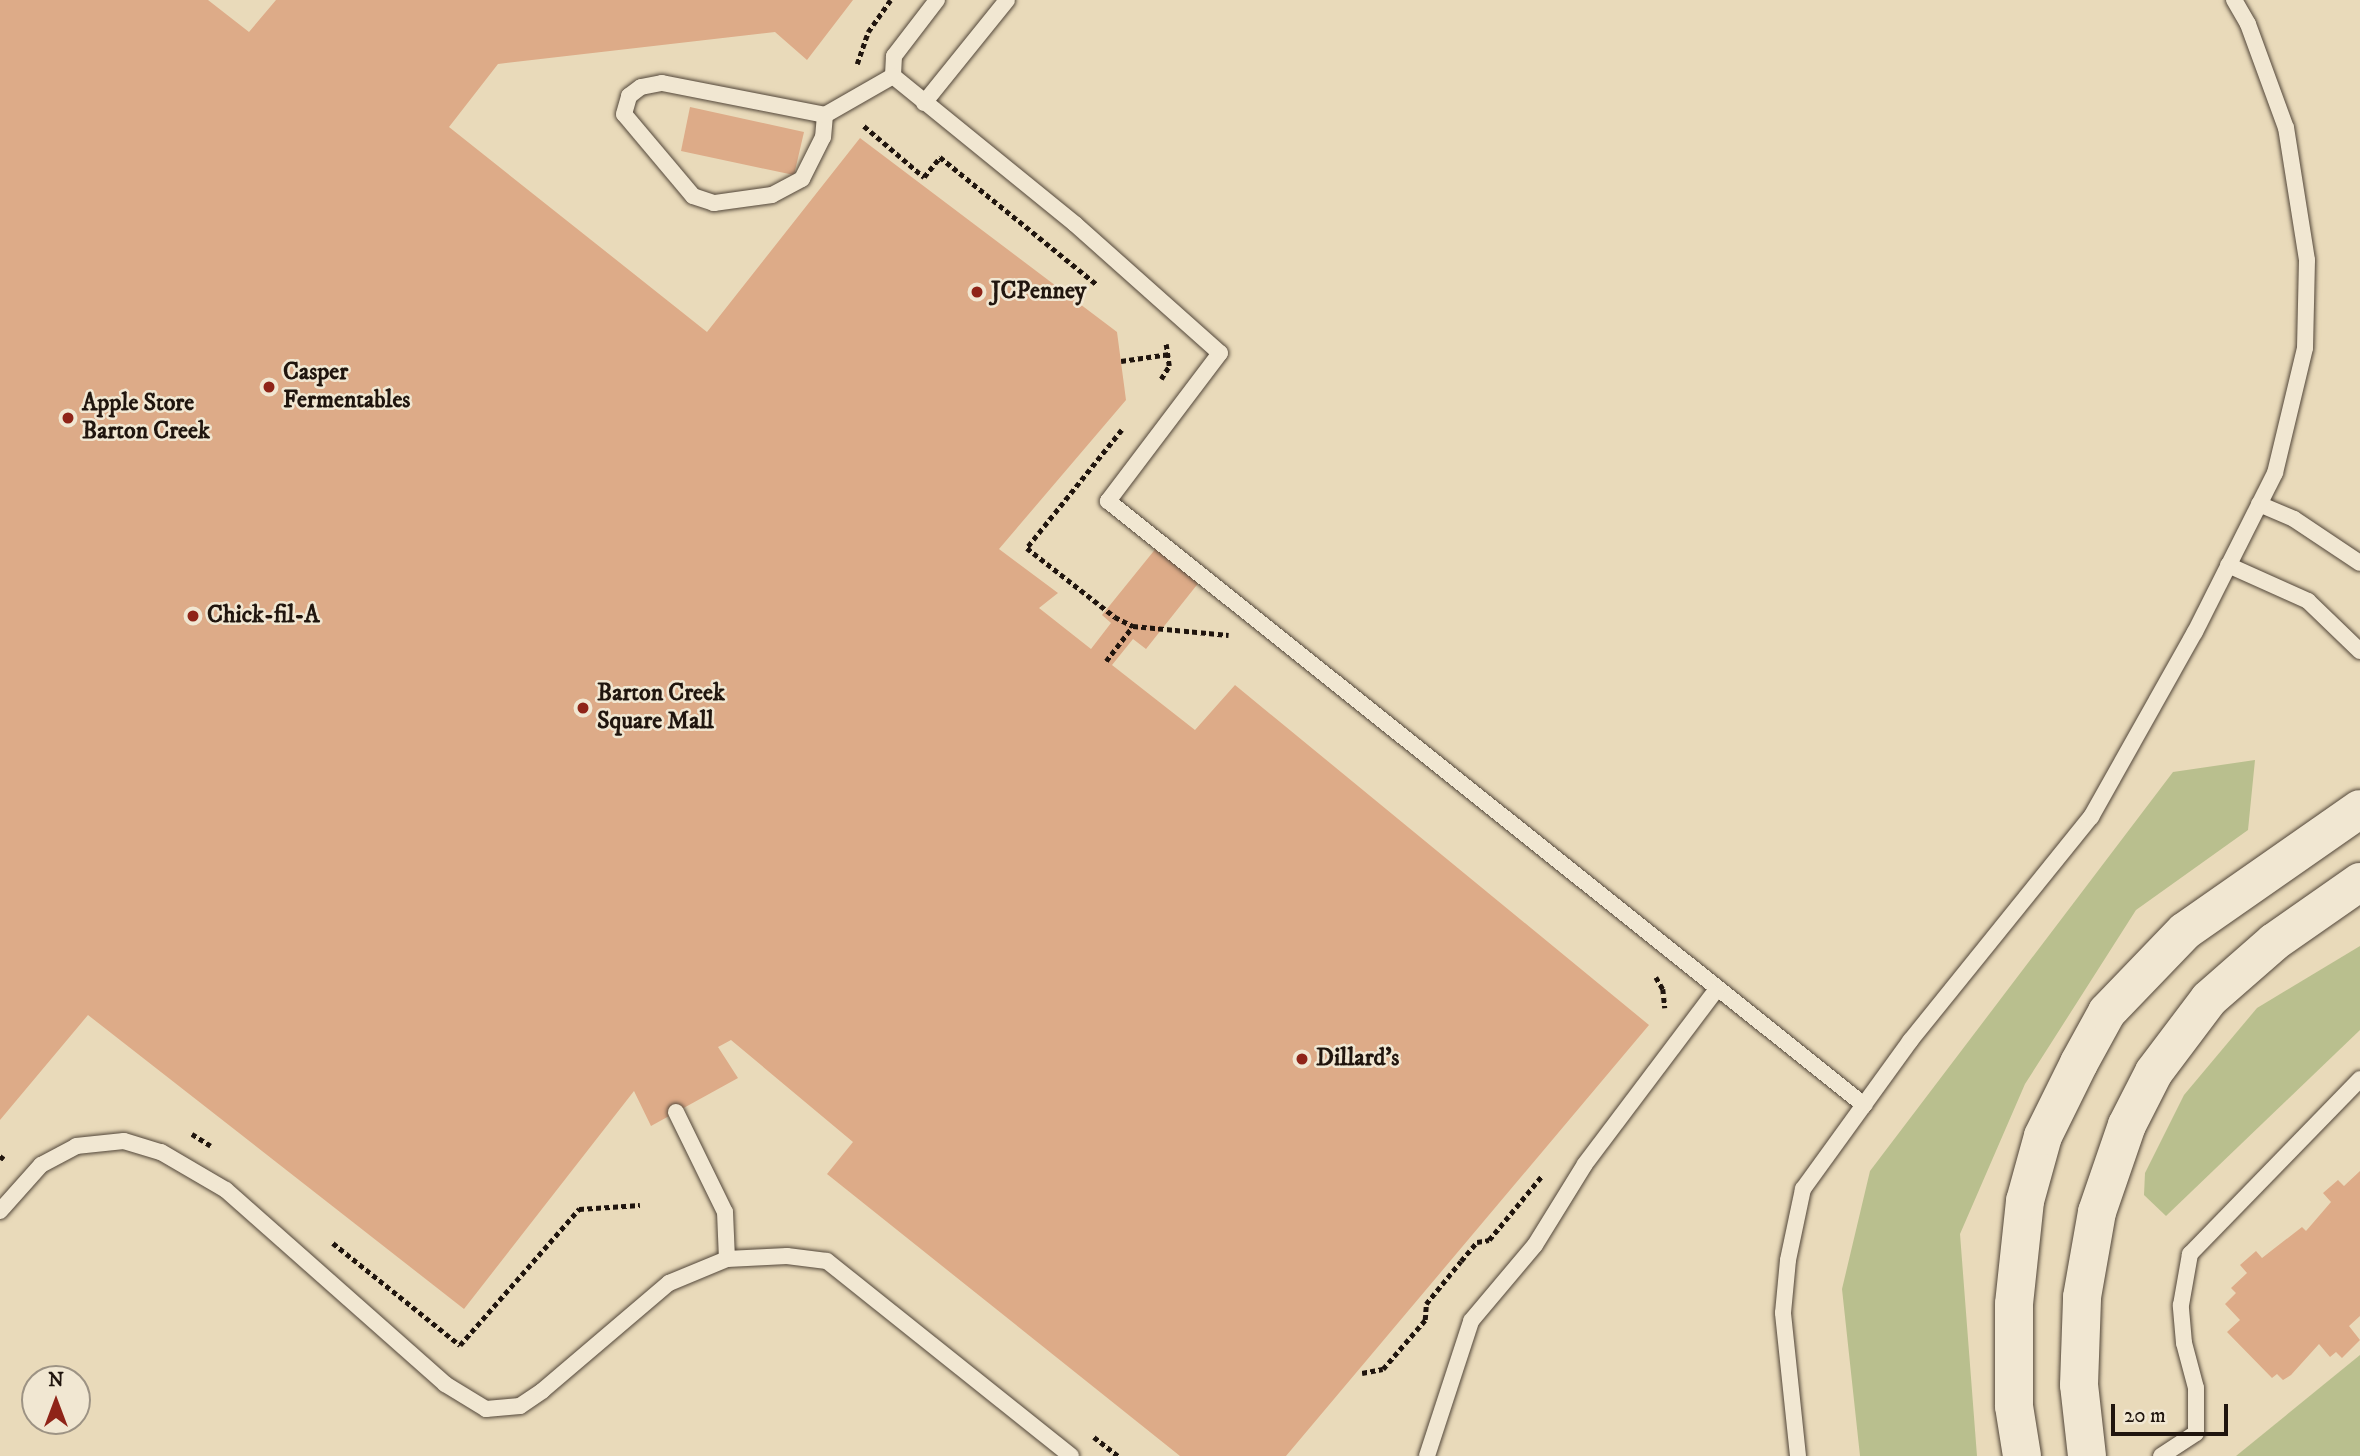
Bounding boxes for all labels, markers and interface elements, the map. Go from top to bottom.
place label: JCPenney [991,278,1086,306]
marker: JCPenney [969,284,985,300]
place label: Casper Fermentables [283,359,410,415]
marker: Casper Fermentables [261,379,277,395]
place label: Apple Store Barton Creek [82,390,210,446]
marker: Apple Store Barton Creek [60,410,76,426]
place label: Chick-fil-A [207,602,319,630]
marker: Chick-fil-A [185,608,201,624]
place label: Barton Creek Square Mall [597,680,725,736]
marker: Barton Creek Square Mall [575,700,591,716]
place label: Dillard's [1316,1045,1399,1073]
marker: Dillard's [1294,1051,1310,1067]
north arrow [21,1365,91,1435]
text: N [48,1369,64,1392]
scale bar [2115,1390,2232,1434]
text: 20 m [2124,1403,2166,1429]

